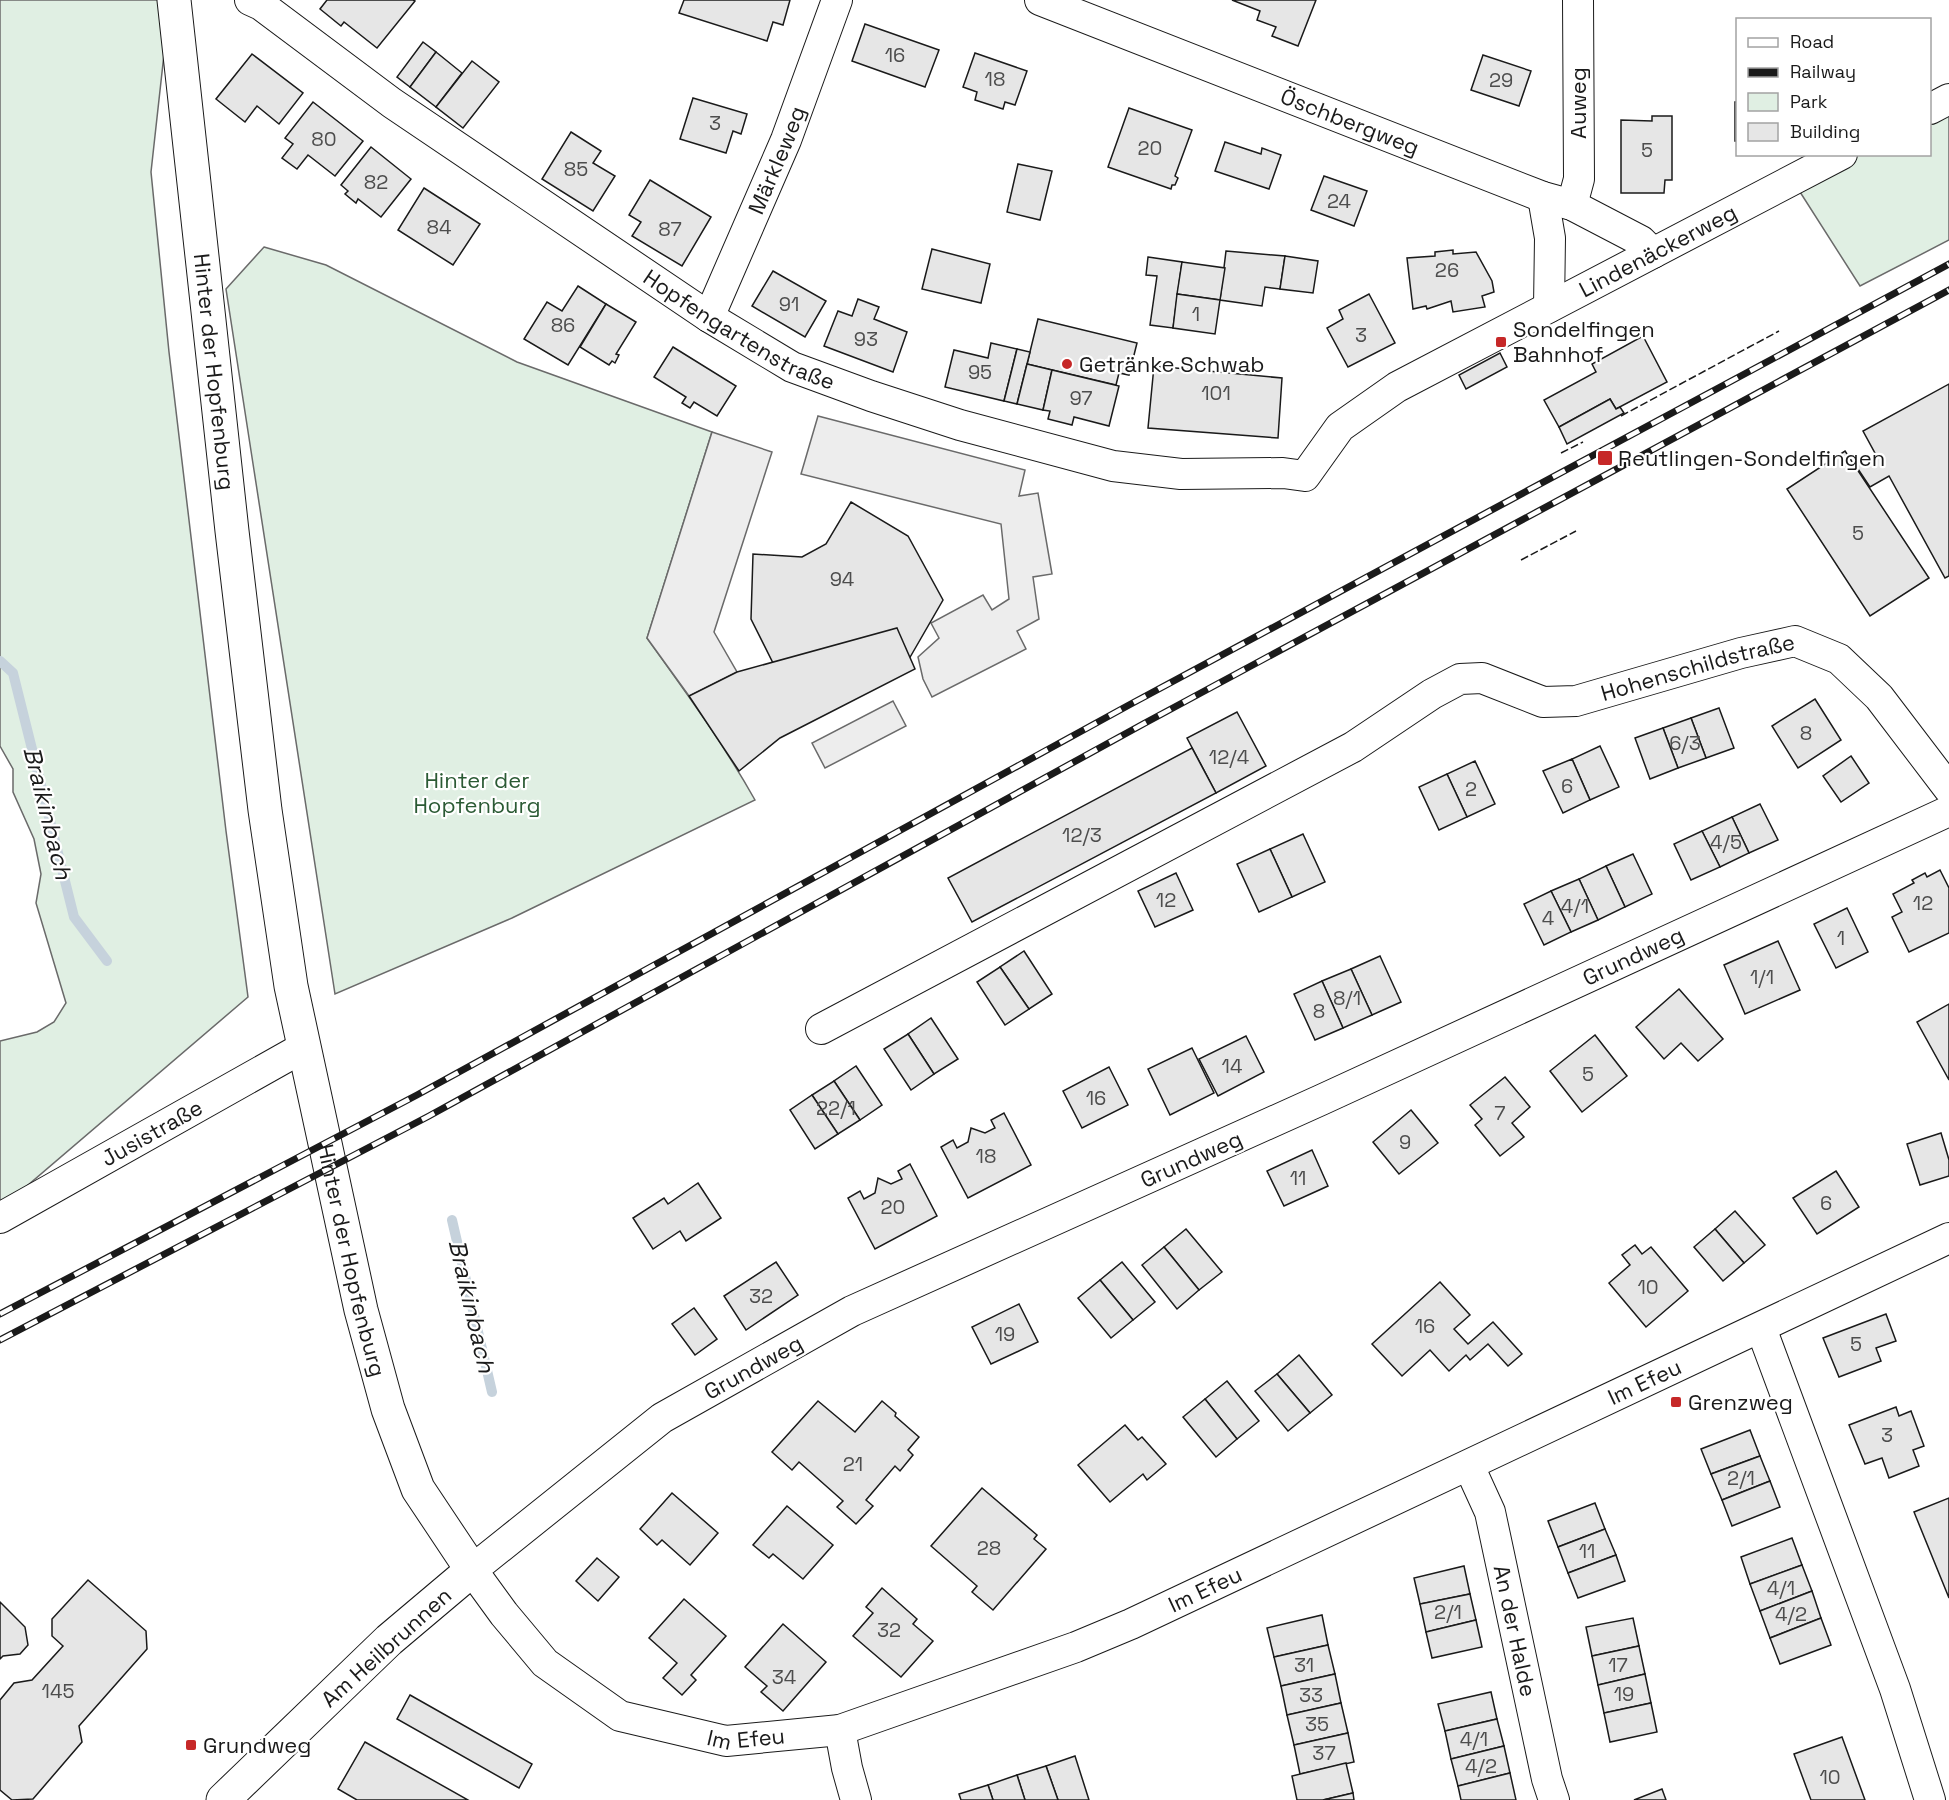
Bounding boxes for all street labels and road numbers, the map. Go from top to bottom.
street label: Auweg [1564,67,1592,139]
street label: Öschbergweg [1277,82,1424,161]
street label: Märkleweg [742,102,811,218]
street label: Lindenäckerweg [1574,198,1741,303]
street label: Hinter der Hopfenburg [188,252,241,492]
street label: Hopfengartenstraße [638,263,839,396]
street label: Hohenschildstraße [1597,627,1797,707]
street label: Grundweg [1578,920,1688,992]
street label: Jusistraße [96,1093,207,1172]
street label: Grundweg [1136,1124,1246,1194]
street label: Hinter der Hopfenburg [312,1141,393,1380]
street label: Grundweg [699,1328,807,1406]
street label: Im Efeu [1603,1352,1686,1411]
street label: Im Efeu [1164,1560,1246,1618]
street label: An der Halde [1488,1562,1543,1699]
street label: Am Heilbrunnen [315,1581,457,1713]
street label: Im Efeu [704,1721,786,1756]

